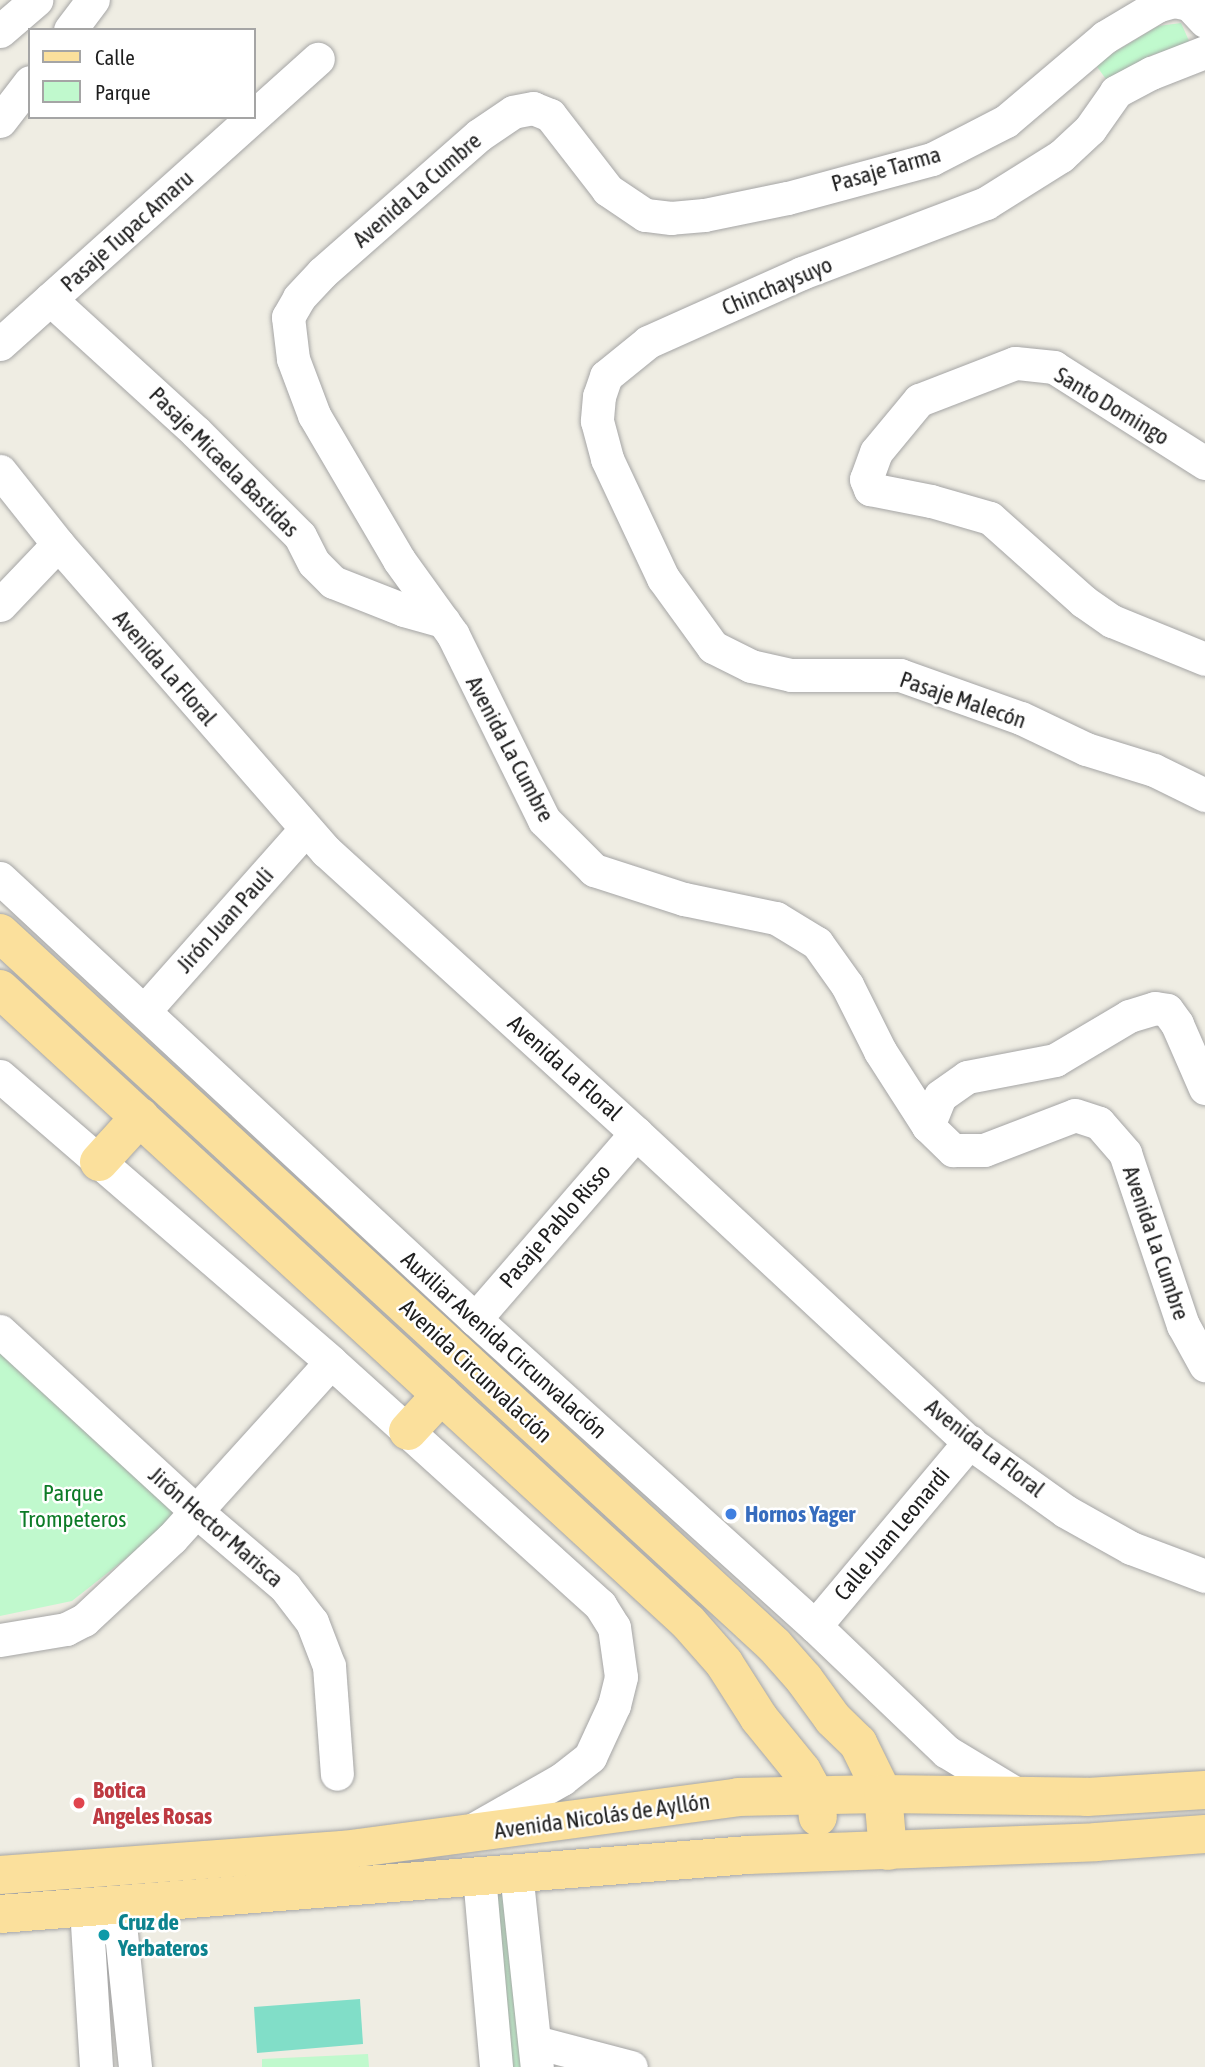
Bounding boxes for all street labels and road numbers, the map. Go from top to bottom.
street label: Avenida La Cumbre [347,127,487,253]
street label: Pasaje Tarma [828,140,944,198]
street label: Pasaje Tupac Amaru [55,164,199,298]
street label: Chinchaysuyo [718,250,836,322]
street label: Santo Domingo [1050,361,1174,451]
street label: Pasaje Micaela Bastidas [143,381,305,543]
street label: Avenida La Floral [107,605,223,731]
street label: Pasaje Malecón [896,665,1030,735]
street label: Avenida La Cumbre [460,671,560,827]
street label: Jirón Juan Pauli [171,862,279,978]
street label: Avenida La Floral [502,1010,628,1126]
street label: Pasaje Pablo Risso [494,1158,616,1294]
street label: Avenida La Cumbre [1117,1162,1195,1324]
street label: Auxiliar Avenida Circunvalación [396,1245,612,1445]
street label: Avenida Circunvalación [394,1293,558,1449]
street label: Avenida La Floral [920,1393,1050,1503]
street label: Jirón Hector Marisca [143,1461,289,1593]
street label: Calle Juan Leonardi [828,1462,956,1606]
street label: Avenida Nicolás de Ayllón [492,1787,712,1845]

